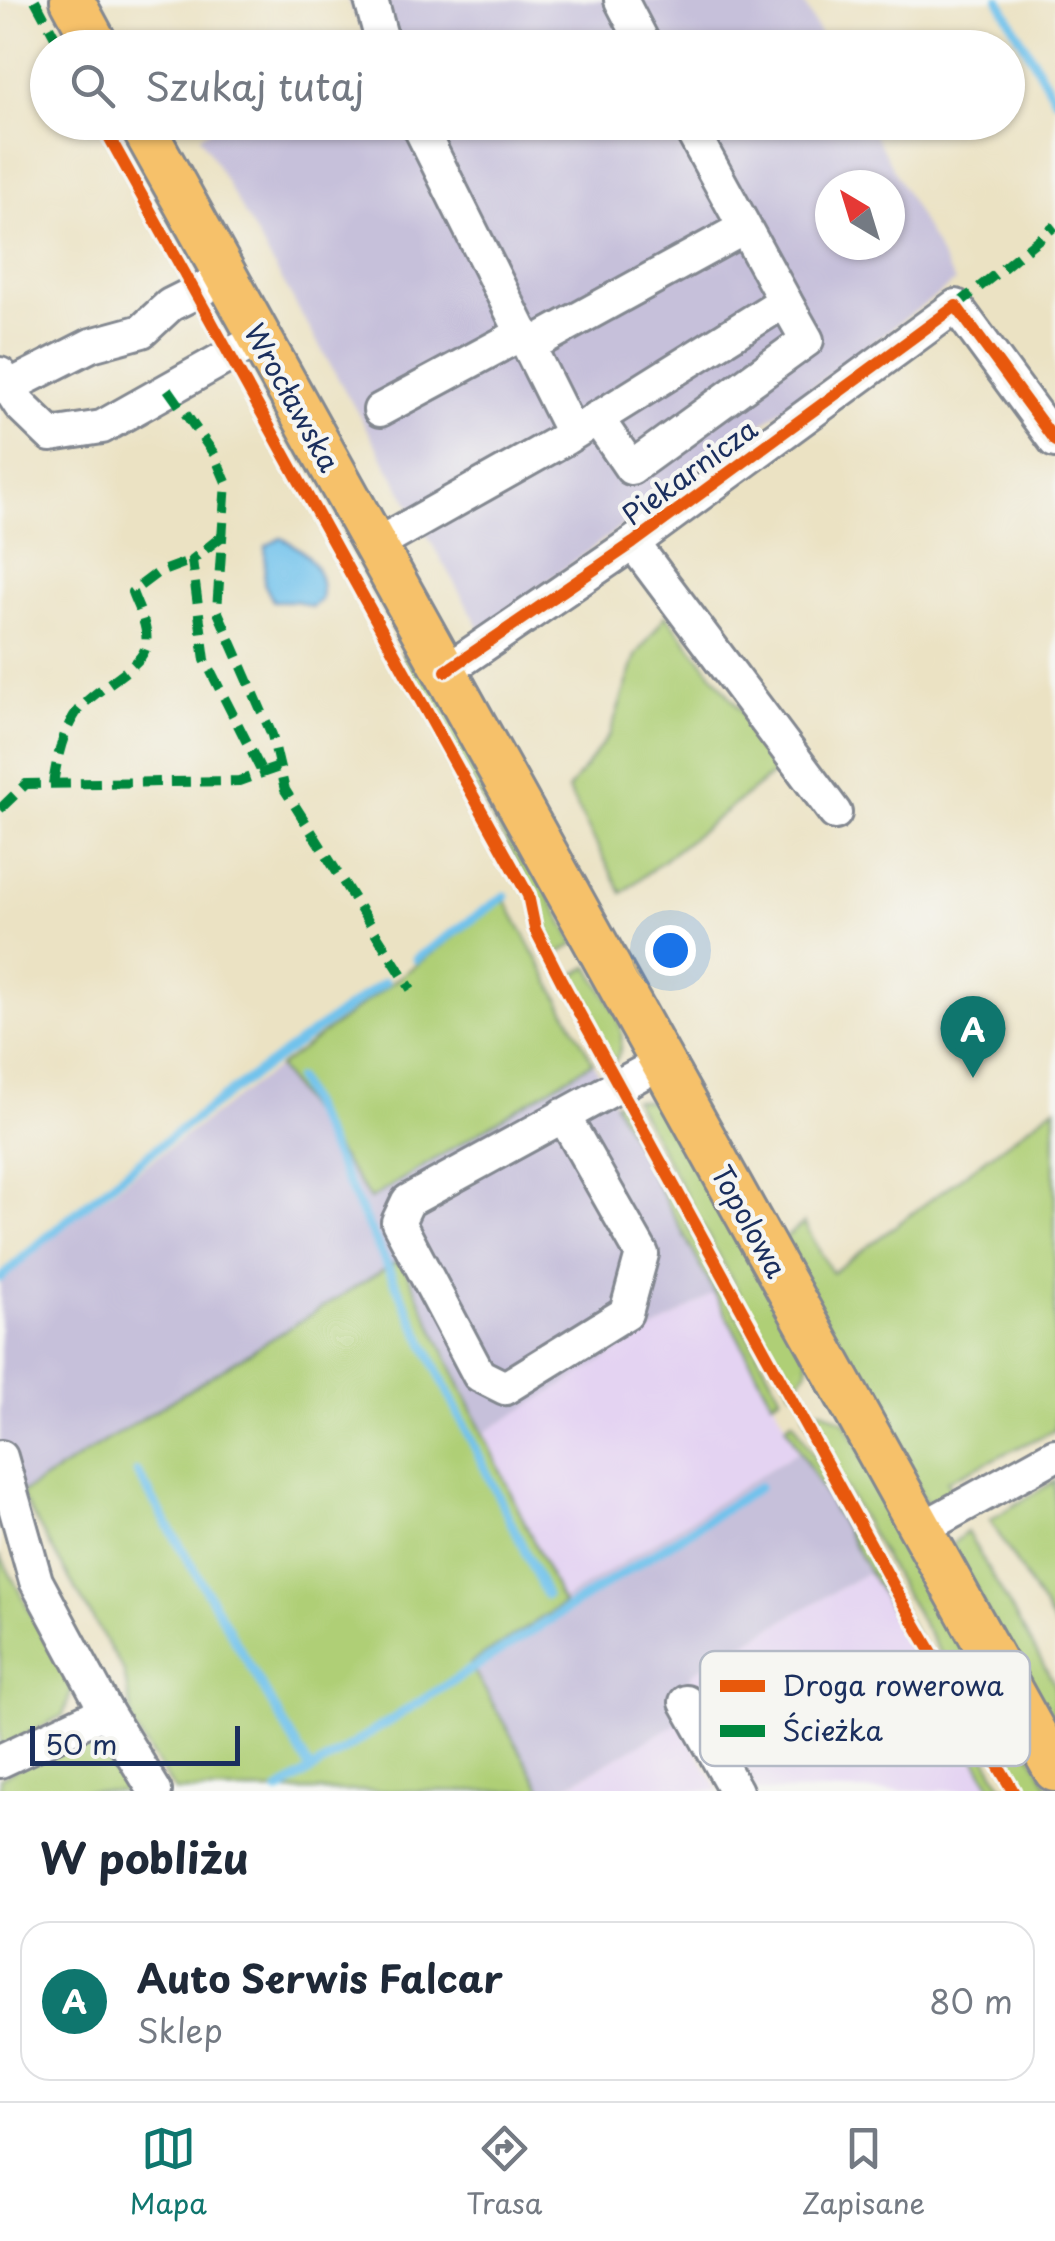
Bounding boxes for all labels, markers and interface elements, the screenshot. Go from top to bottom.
search box [30,30,1025,140]
text: Szukaj tutaj [145,57,364,114]
icon: search [65,58,120,113]
north arrow [815,170,905,260]
street label: Wrocławska [234,315,352,480]
street label: Piekarnicza [612,407,766,535]
your location [645,925,696,976]
pin: A [940,996,1006,1078]
street label: Topolowa [701,1157,799,1286]
legend [700,1651,1030,1766]
text: Droga rowerowa [782,1663,1004,1706]
text: Ścieżka [782,1708,884,1751]
scale bar [30,1721,240,1766]
text: 50 m [45,1722,118,1765]
text: W pobliżu [40,1825,249,1888]
text: Auto Serwis Falcar [137,1949,503,2006]
text: A [62,1977,87,2025]
text: 80 m [929,1977,1013,2025]
text: Sklep [137,2006,223,2054]
tab: Mapa [130,2121,207,2224]
tab: Trasa [466,2121,542,2224]
tab: Zapisane [802,2121,925,2224]

